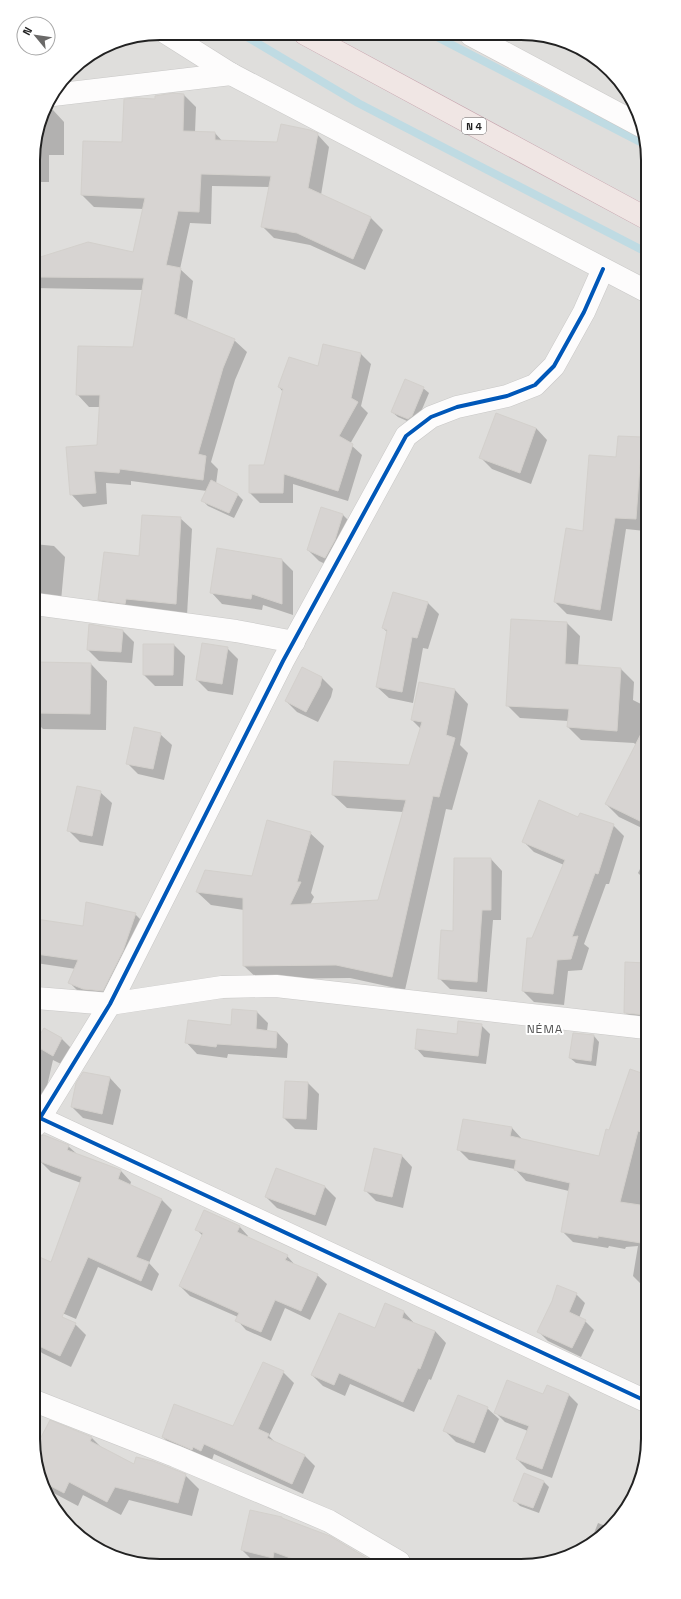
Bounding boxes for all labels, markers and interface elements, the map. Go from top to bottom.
north arrow [16,16,56,56]
text: N [19,25,35,38]
road number: N 4 [462,118,486,134]
district label: NÉMA [527,1021,563,1037]

